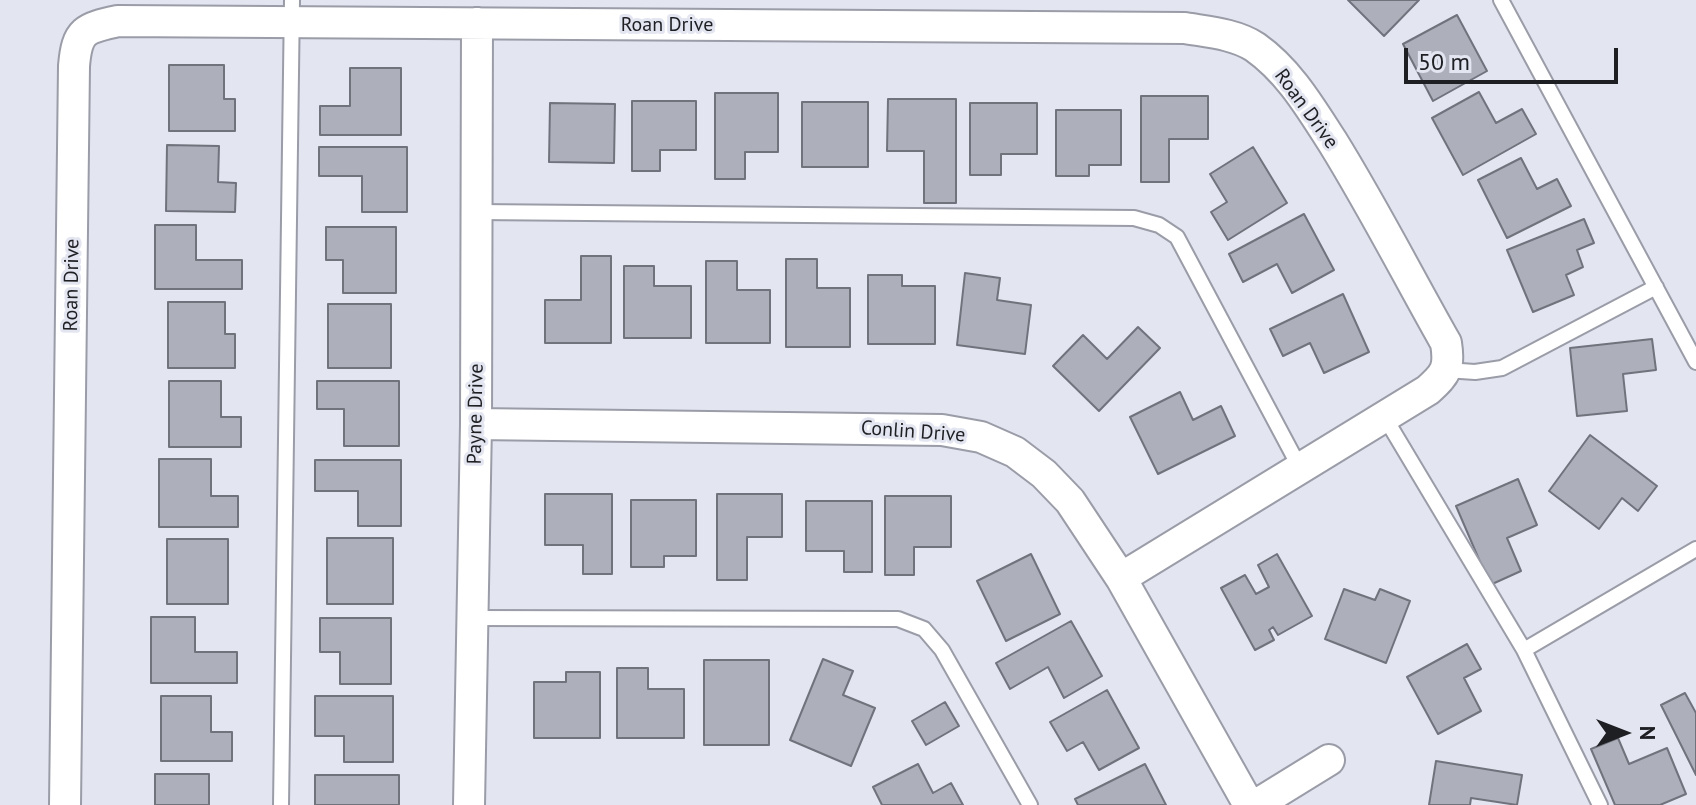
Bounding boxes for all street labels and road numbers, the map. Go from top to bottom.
street label: Roan Drive [621,13,713,37]
street label: Roan Drive [1269,64,1343,154]
street label: Roan Drive [59,238,85,332]
street label: Payne Drive [463,363,489,465]
street label: Conlin Drive [860,416,966,448]

